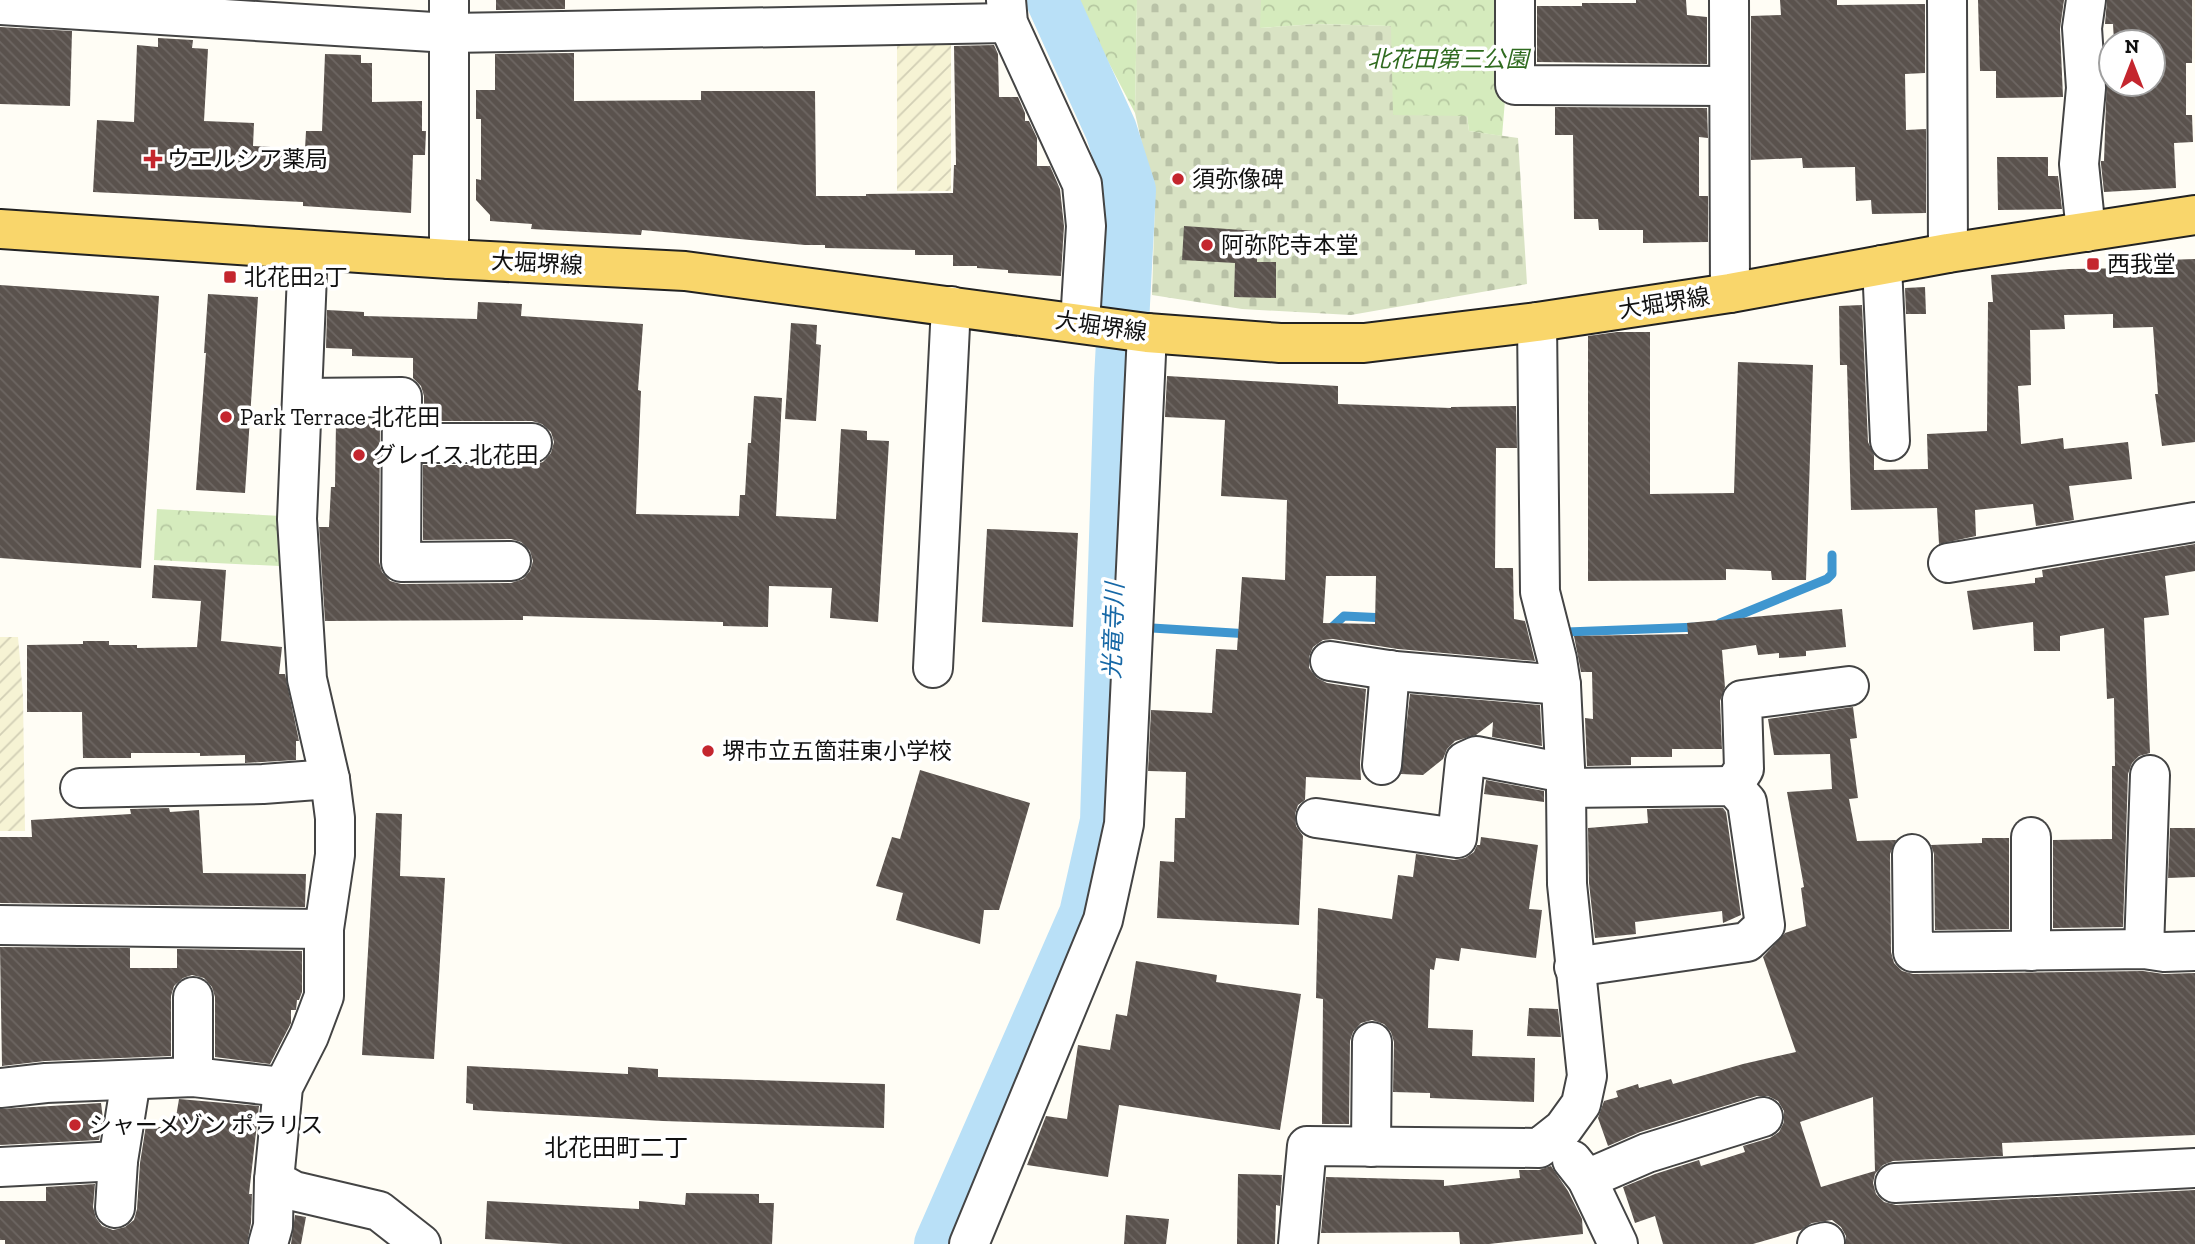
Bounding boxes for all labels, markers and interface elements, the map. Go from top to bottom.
north arrow [2097,28,2167,98]
text: N [2125,35,2139,58]
park label: 北花田第三公園 [1368,45,1532,73]
place label: ウエルシア薬局 [167,145,328,173]
marker: ウエルシア薬局 [145,151,161,167]
place label: 須弥像碑 [1192,165,1284,193]
marker: 須弥像碑 [1170,171,1186,187]
place label: 阿弥陀寺本堂 [1221,231,1359,259]
marker: 阿弥陀寺本堂 [1199,237,1215,253]
street label: 大堀堺線 [490,247,584,279]
place label: 西我堂 [2107,250,2176,278]
marker: 西我堂 [2085,256,2101,272]
place label: 北花田2丁 [244,263,348,291]
marker: 北花田2丁 [222,269,238,285]
street label: 大堀堺線 [1616,282,1712,324]
street label: 大堀堺線 [1053,306,1149,346]
place label: Park Terrace 北花田 [240,403,440,431]
marker: Park Terrace 北花田 [218,409,234,425]
place label: グレイス 北花田 [373,441,539,469]
marker: グレイス 北花田 [351,447,367,463]
water label: 光竜寺川 [1097,580,1129,679]
place label: 堺市立五箇荘東小学校 [722,737,952,765]
marker: 堺市立五箇荘東小学校 [700,743,716,759]
place label: シャーメゾン ポラリス [89,1111,323,1139]
marker: シャーメゾン ポラリス [67,1117,83,1133]
district label: 北花田町二丁 [544,1133,688,1162]

